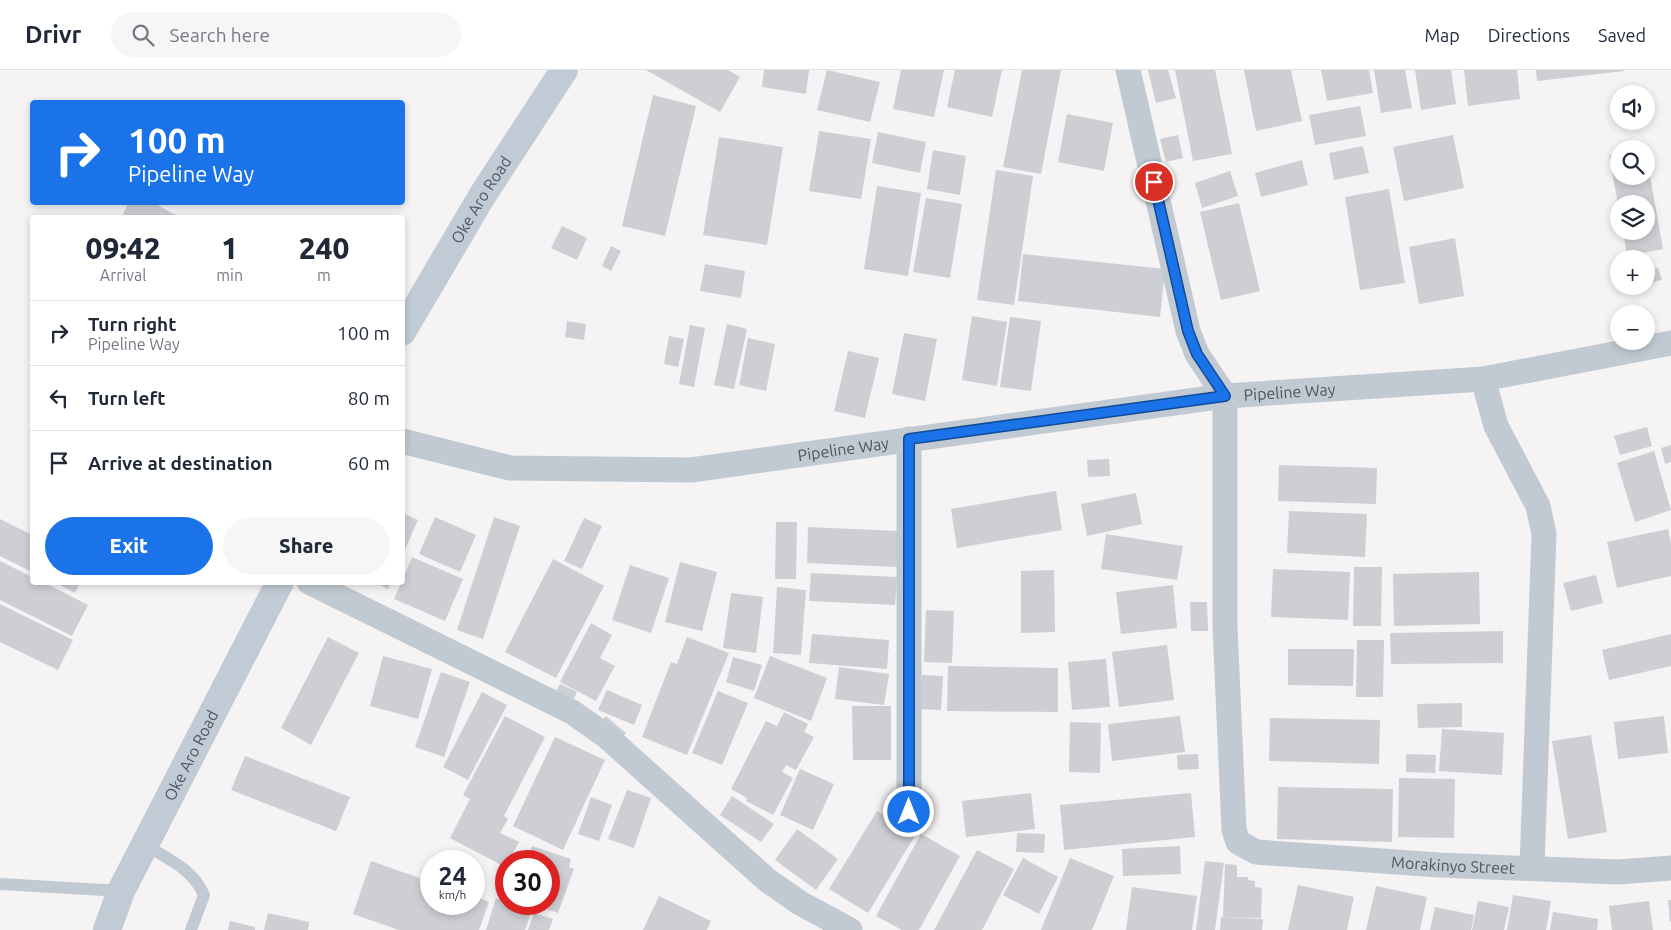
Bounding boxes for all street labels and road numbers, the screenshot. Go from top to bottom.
street label: Oke Aro Road [447,153,515,247]
street label: Pipeline Way [1243,380,1336,404]
street label: Pipeline Way [796,434,890,464]
street label: Oke Aro Road [160,707,221,804]
street label: Morakinyo Street [1391,853,1516,877]

